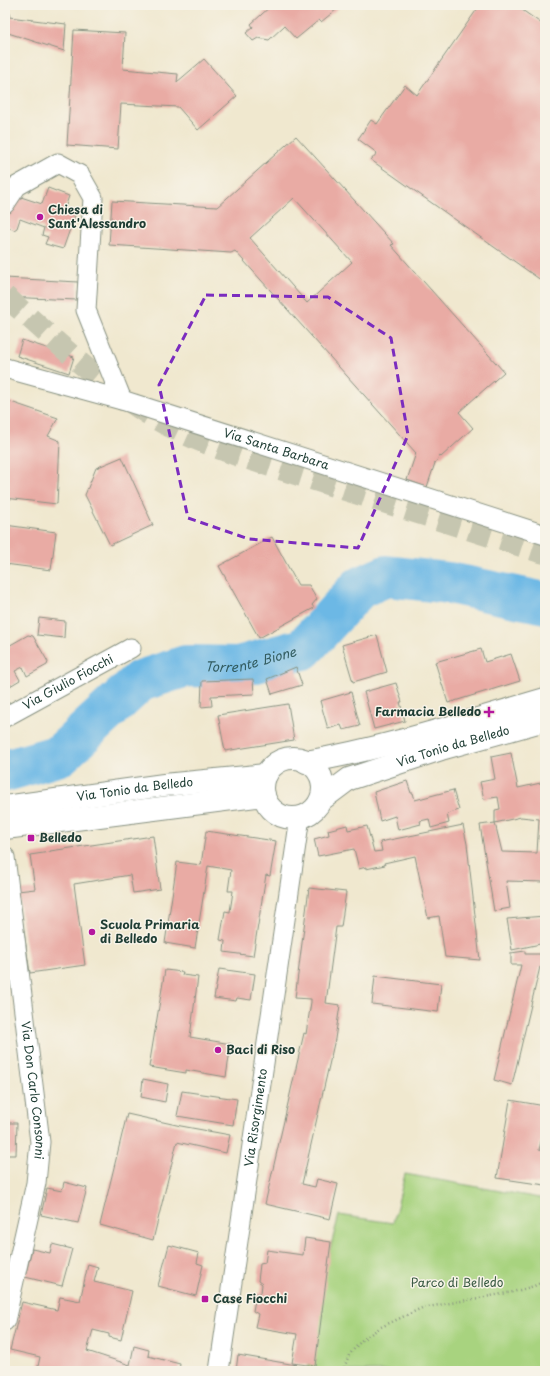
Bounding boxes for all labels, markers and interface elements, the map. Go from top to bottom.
place label: Chiesa di Sant'Alessandro [48,200,146,232]
marker: Chiesa di Sant'Alessandro [35,212,45,222]
street label: Via Santa Barbara [221,423,332,474]
water label: Torrente Bione [205,641,299,676]
street label: Via Giulio Fiocchi [19,649,116,714]
place label: Farmacia Belledo [375,702,481,720]
marker: Farmacia Belledo [484,707,494,717]
street label: Via Tonio da Belledo [394,720,512,771]
street label: Via Tonio da Belledo [75,772,194,805]
place label: Belledo [39,828,82,846]
marker: Belledo [26,833,36,843]
place label: Scuola Primaria di Belledo [100,915,200,947]
marker: Scuola Primaria di Belledo [87,927,97,937]
street label: Via Don Carlo Consonni [17,1020,50,1160]
place label: Baci di Riso [226,1040,295,1058]
marker: Baci di Riso [213,1045,223,1055]
street label: Via Risorgimento [239,1067,271,1168]
park label: Parco di Belledo [411,1273,504,1291]
place label: Case Fiocchi [213,1289,288,1307]
marker: Case Fiocchi [200,1294,210,1304]

